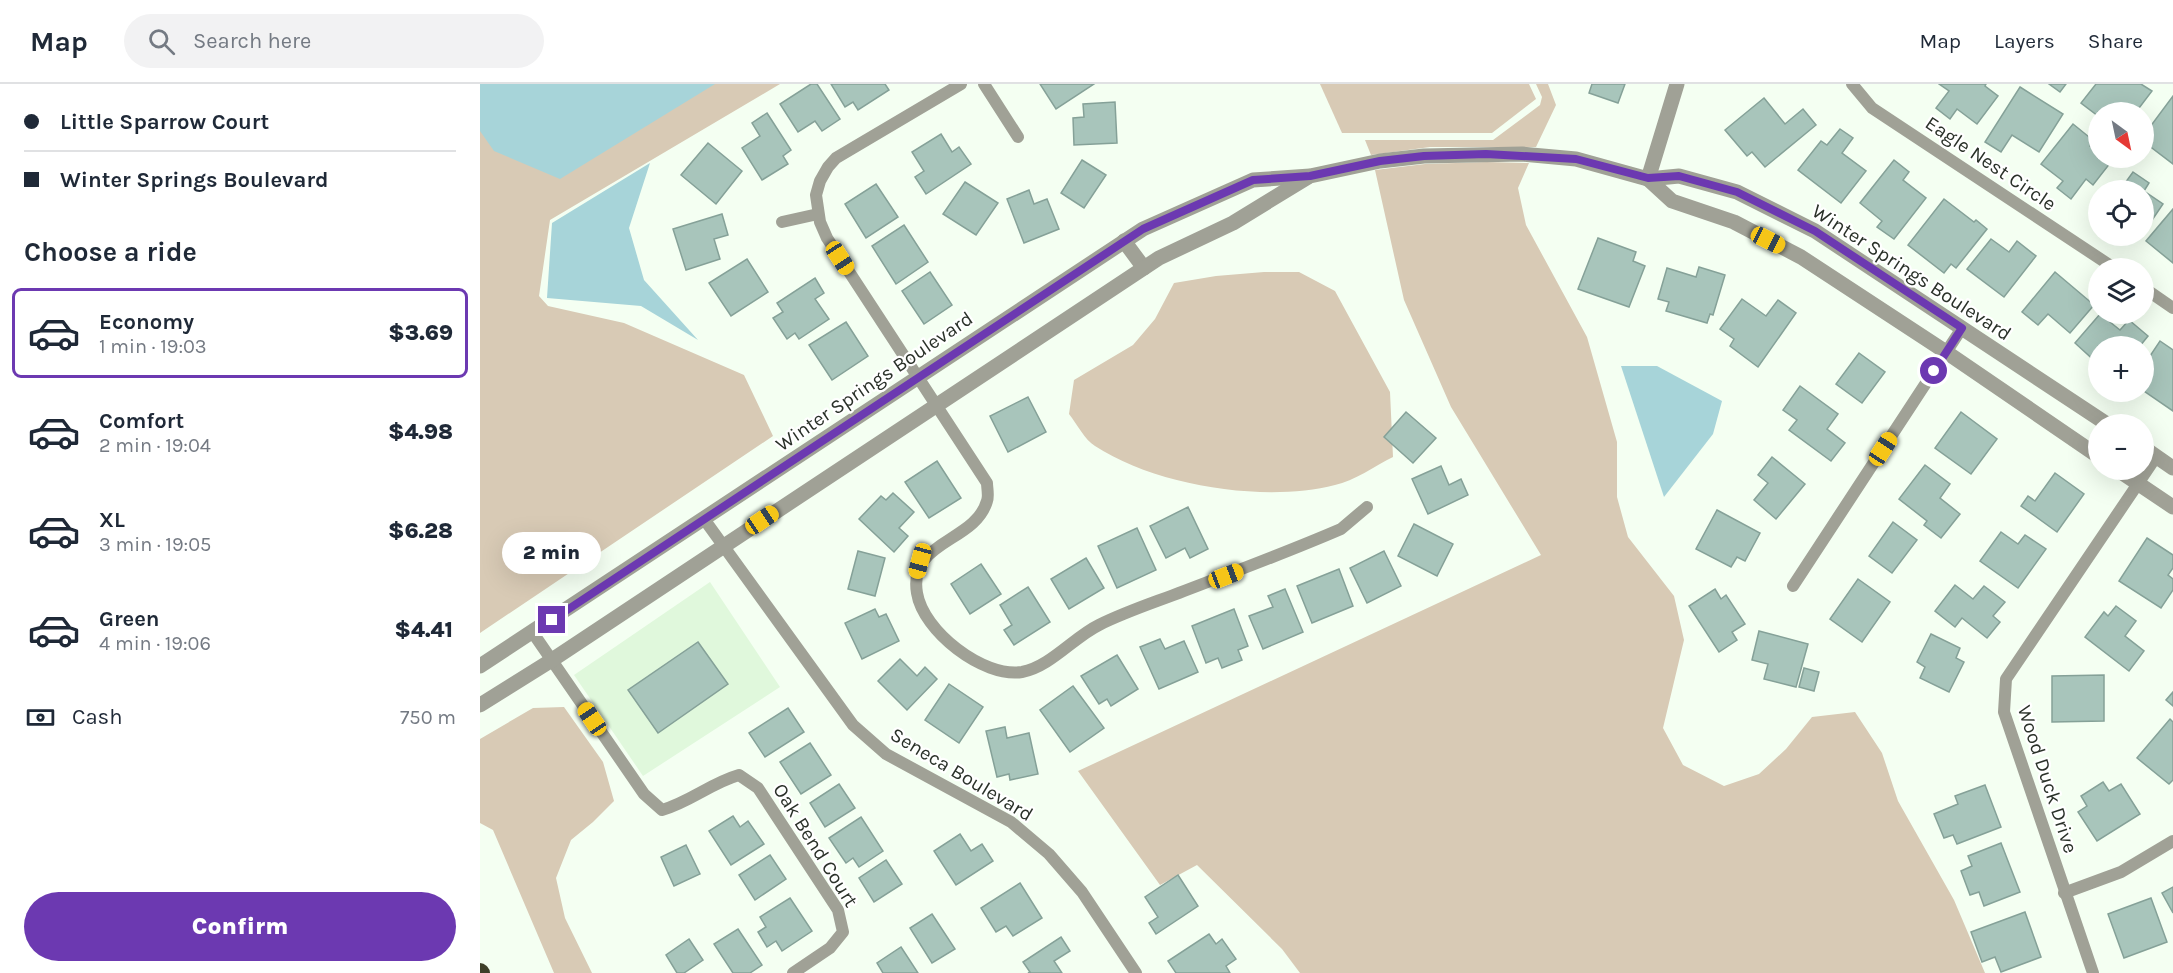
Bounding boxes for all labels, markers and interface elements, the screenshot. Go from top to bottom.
search box [124,14,544,68]
text: Map [30,25,88,58]
icon: search [145,25,178,58]
text: Search here [193,28,311,54]
text: Map [1919,29,1961,53]
text: Layers [1994,29,2055,53]
text: Share [2088,29,2143,53]
north arrow [2088,102,2154,168]
map controls [2088,102,2154,480]
text: Little Sparrow Court [60,109,269,135]
street label: Eagle Nest Circle [1921,111,2060,216]
text: Winter Springs Boulevard [60,167,329,193]
button: locate [2088,180,2154,246]
street label: Winter Springs Boulevard [1808,199,2016,345]
car [1748,224,1788,256]
text: Choose a ride [24,236,197,268]
car [823,238,857,278]
button: layers [2088,258,2154,324]
icon: car [27,306,81,360]
street label: Winter Springs Boulevard [771,307,977,456]
text: Economy [99,309,194,335]
text: $3.69 [388,320,453,346]
text: 1 min · 19:03 [99,335,207,358]
button: + [2088,336,2154,402]
route start [1920,357,1947,384]
icon: car [27,405,81,459]
text: Comfort [99,408,184,434]
button: − [2088,414,2154,480]
text: $4.98 [388,419,453,445]
car [1866,429,1900,469]
text: 2 min · 19:04 [99,434,211,457]
car [742,502,782,538]
icon: car [27,504,81,558]
text: XL [99,507,125,533]
text: $6.28 [388,518,453,544]
text: 3 min · 19:05 [99,533,211,556]
callout: 2 min [502,533,602,575]
text: 2 min [523,541,580,564]
car [907,541,933,581]
car [1206,561,1246,591]
icon: car [27,603,81,657]
text: Green [99,606,160,632]
route end [538,606,565,633]
text: $4.41 [395,617,453,643]
text: 4 min · 19:06 [99,632,211,655]
car [574,699,610,739]
icon: cash [24,701,57,734]
street label: Wood Duck Drive [2013,702,2082,856]
text: Cash [72,704,122,730]
text: 750 m [400,706,456,729]
street label: Seneca Boulevard [886,723,1037,826]
street label: Oak Bend Court [768,779,863,912]
button: Confirm [24,892,456,961]

